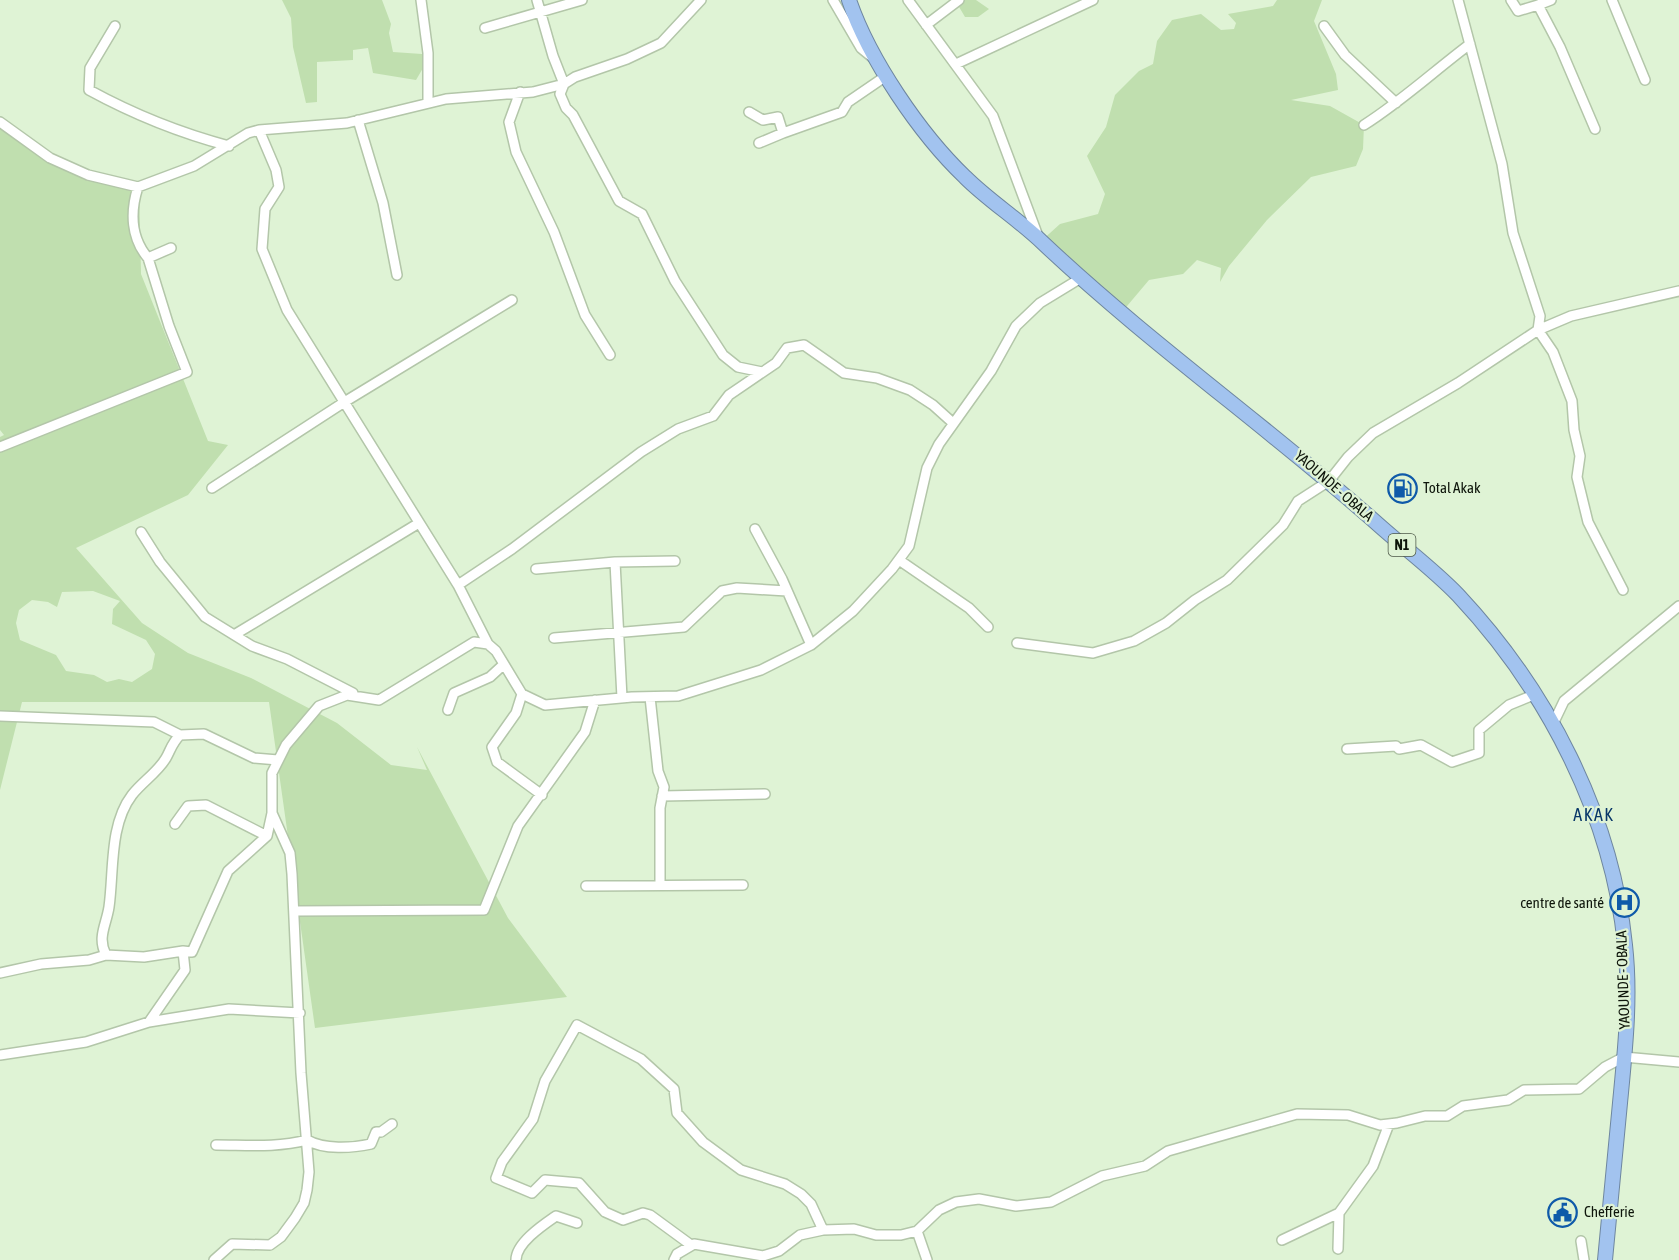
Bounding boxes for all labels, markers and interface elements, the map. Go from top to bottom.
street label: YAOUNDE - OBALA [1291,447,1378,525]
fuel station icon: Total Akak [1386,472,1418,504]
place label: Total Akak [1423,479,1481,496]
road number: N1 [1388,534,1416,556]
district label: AKAK [1573,804,1615,825]
hospital icon: centre de santé [1609,887,1641,919]
place label: centre de santé [1520,894,1604,911]
street label: YAOUNDE - OBALA [1612,930,1633,1030]
public building icon: Chefferie [1547,1196,1579,1228]
place label: Chefferie [1584,1203,1635,1220]

